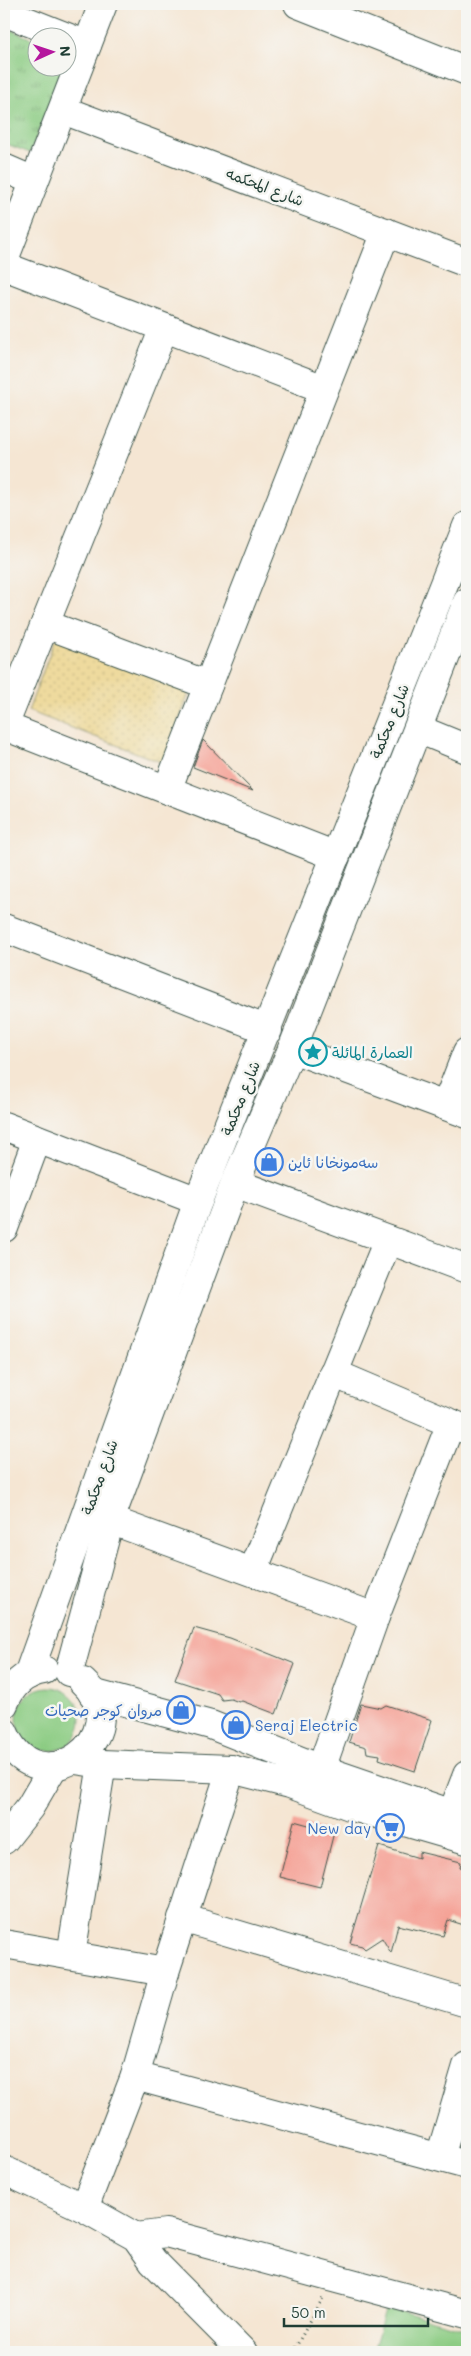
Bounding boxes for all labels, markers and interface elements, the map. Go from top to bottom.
north arrow [28,28,78,78]
text: N [56,45,75,57]
street label: شارع المحكمه [223,162,307,211]
street label: شارع محكمة [365,681,414,762]
place icon: العمارة المائلة [298,1037,328,1067]
place label: العمارة المائلة [332,1042,413,1062]
street label: شارع محكمة [216,1058,265,1139]
shop icon: سەمونخانا ئاین [254,1147,284,1177]
place label: سەمونخانا ئاین [288,1152,378,1172]
street label: شارع محكمة [76,1437,123,1518]
shop icon: مروان كوجر صحيات [166,1695,196,1725]
place label: مروان كوجر صحيات [45,1700,162,1721]
shop icon: Seraj Electric [221,1710,251,1740]
place label: Seraj Electric [255,1715,358,1735]
supermarket icon: New day [375,1813,405,1843]
place label: New day [308,1818,371,1838]
scale bar [284,2296,427,2328]
text: 50 m [291,2302,326,2322]

